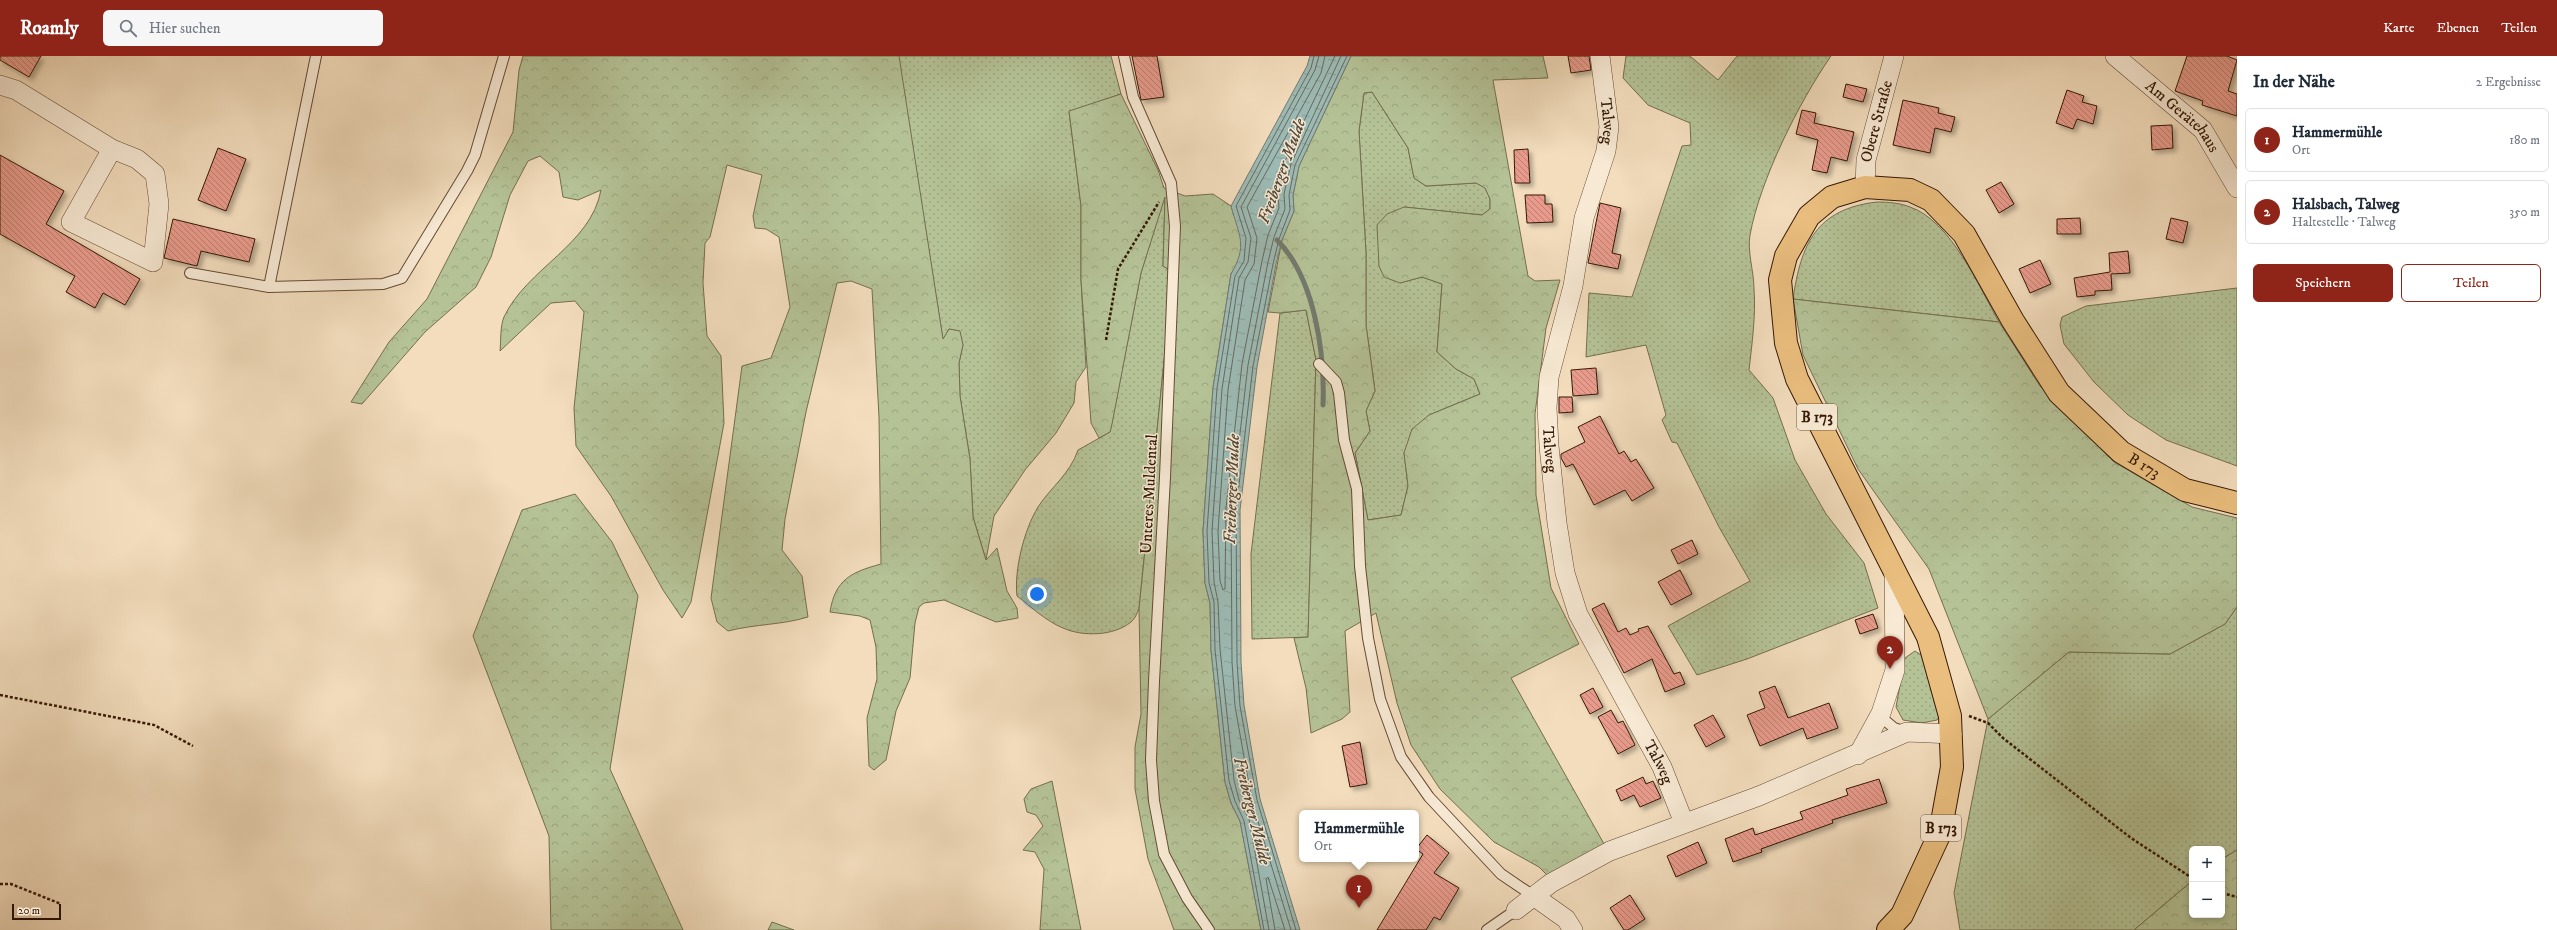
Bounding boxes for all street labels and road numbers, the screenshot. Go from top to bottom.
street label: Am Gerätehaus [2141,76,2224,156]
street label: Obere Straße [1856,78,1897,165]
street label: Talweg [1595,97,1619,146]
road number: B 173 [1797,404,1837,430]
street label: Talweg [1538,426,1562,474]
street label: Unteres Muldental [1136,433,1162,554]
street label: B 173 [2124,448,2164,483]
street label: Talweg [1639,736,1678,787]
road number: B 173 [1921,815,1961,841]

